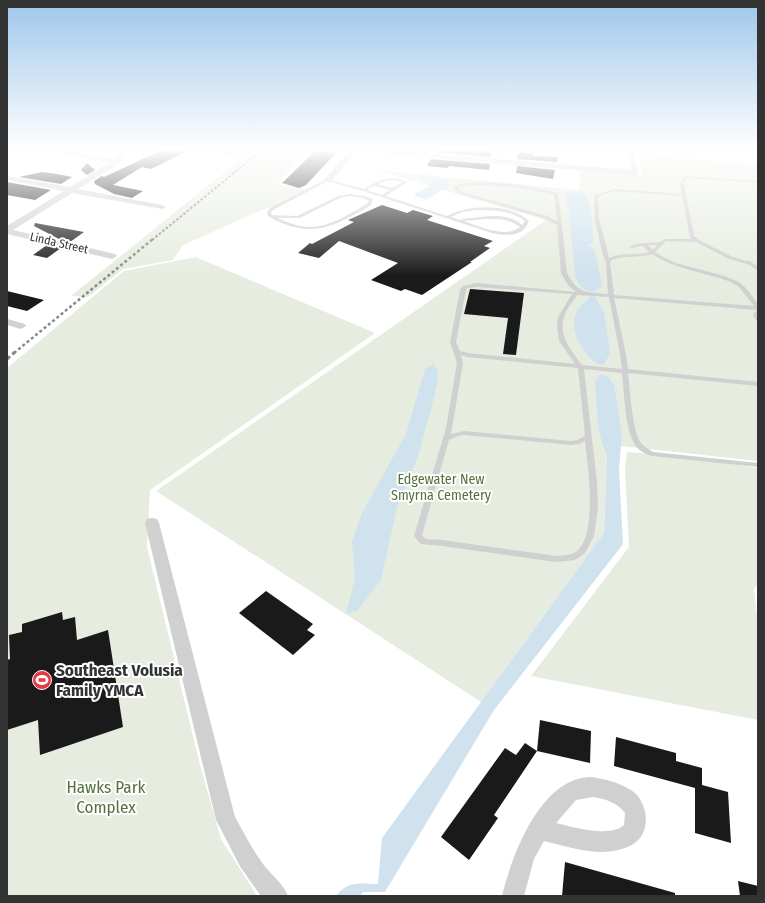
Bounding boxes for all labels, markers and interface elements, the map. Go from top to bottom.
street label: Linda Street [29,230,90,257]
park label: Edgewater New Smyrna Cemetery [391,471,492,504]
place label: Southeast Volusia Family YMCA [56,660,183,701]
sports icon: Southeast Volusia Family YMCA [31,669,53,691]
park label: Hawks Park Complex [67,777,146,818]

